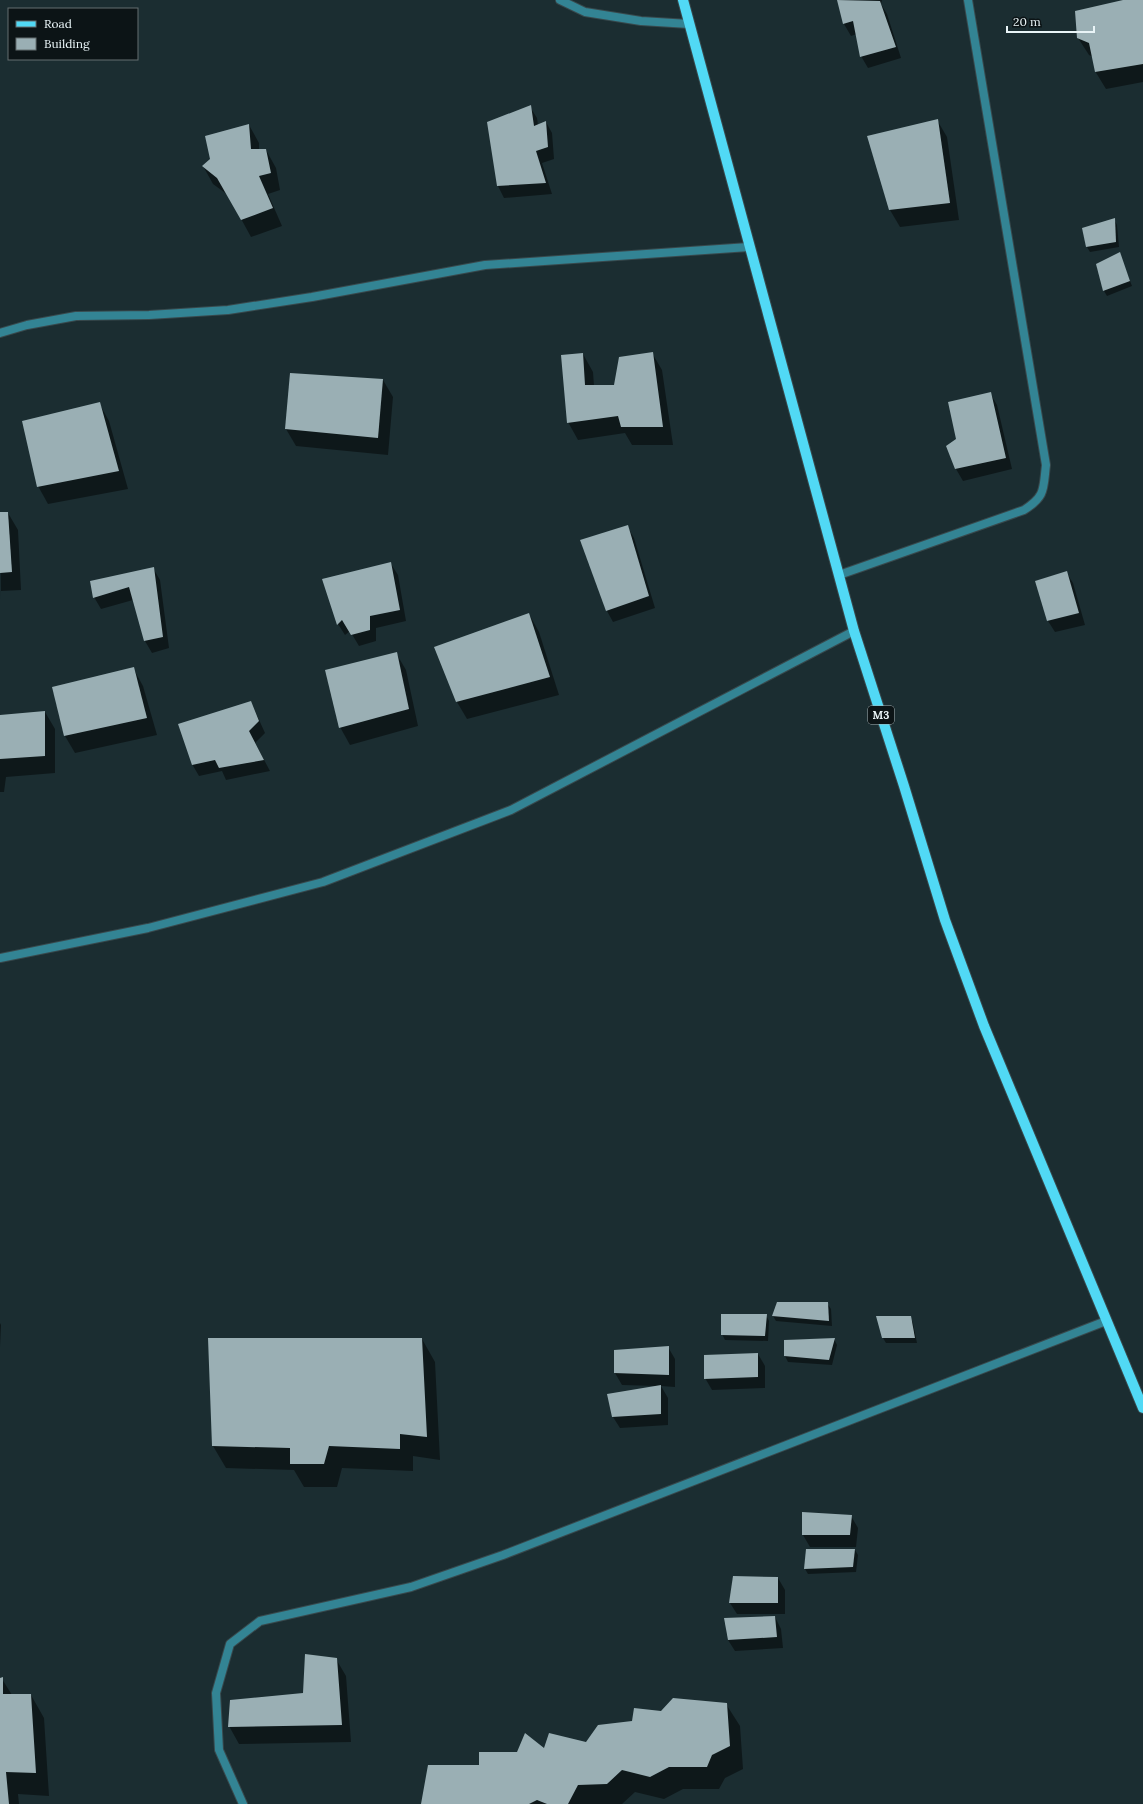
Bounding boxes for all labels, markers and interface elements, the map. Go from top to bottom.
legend [8,8,138,60]
scale bar [1007,8,1094,34]
text: 20 m [1013,14,1041,29]
text: Road [44,16,72,31]
text: Building [44,36,90,51]
road number: M3 [868,706,894,724]

